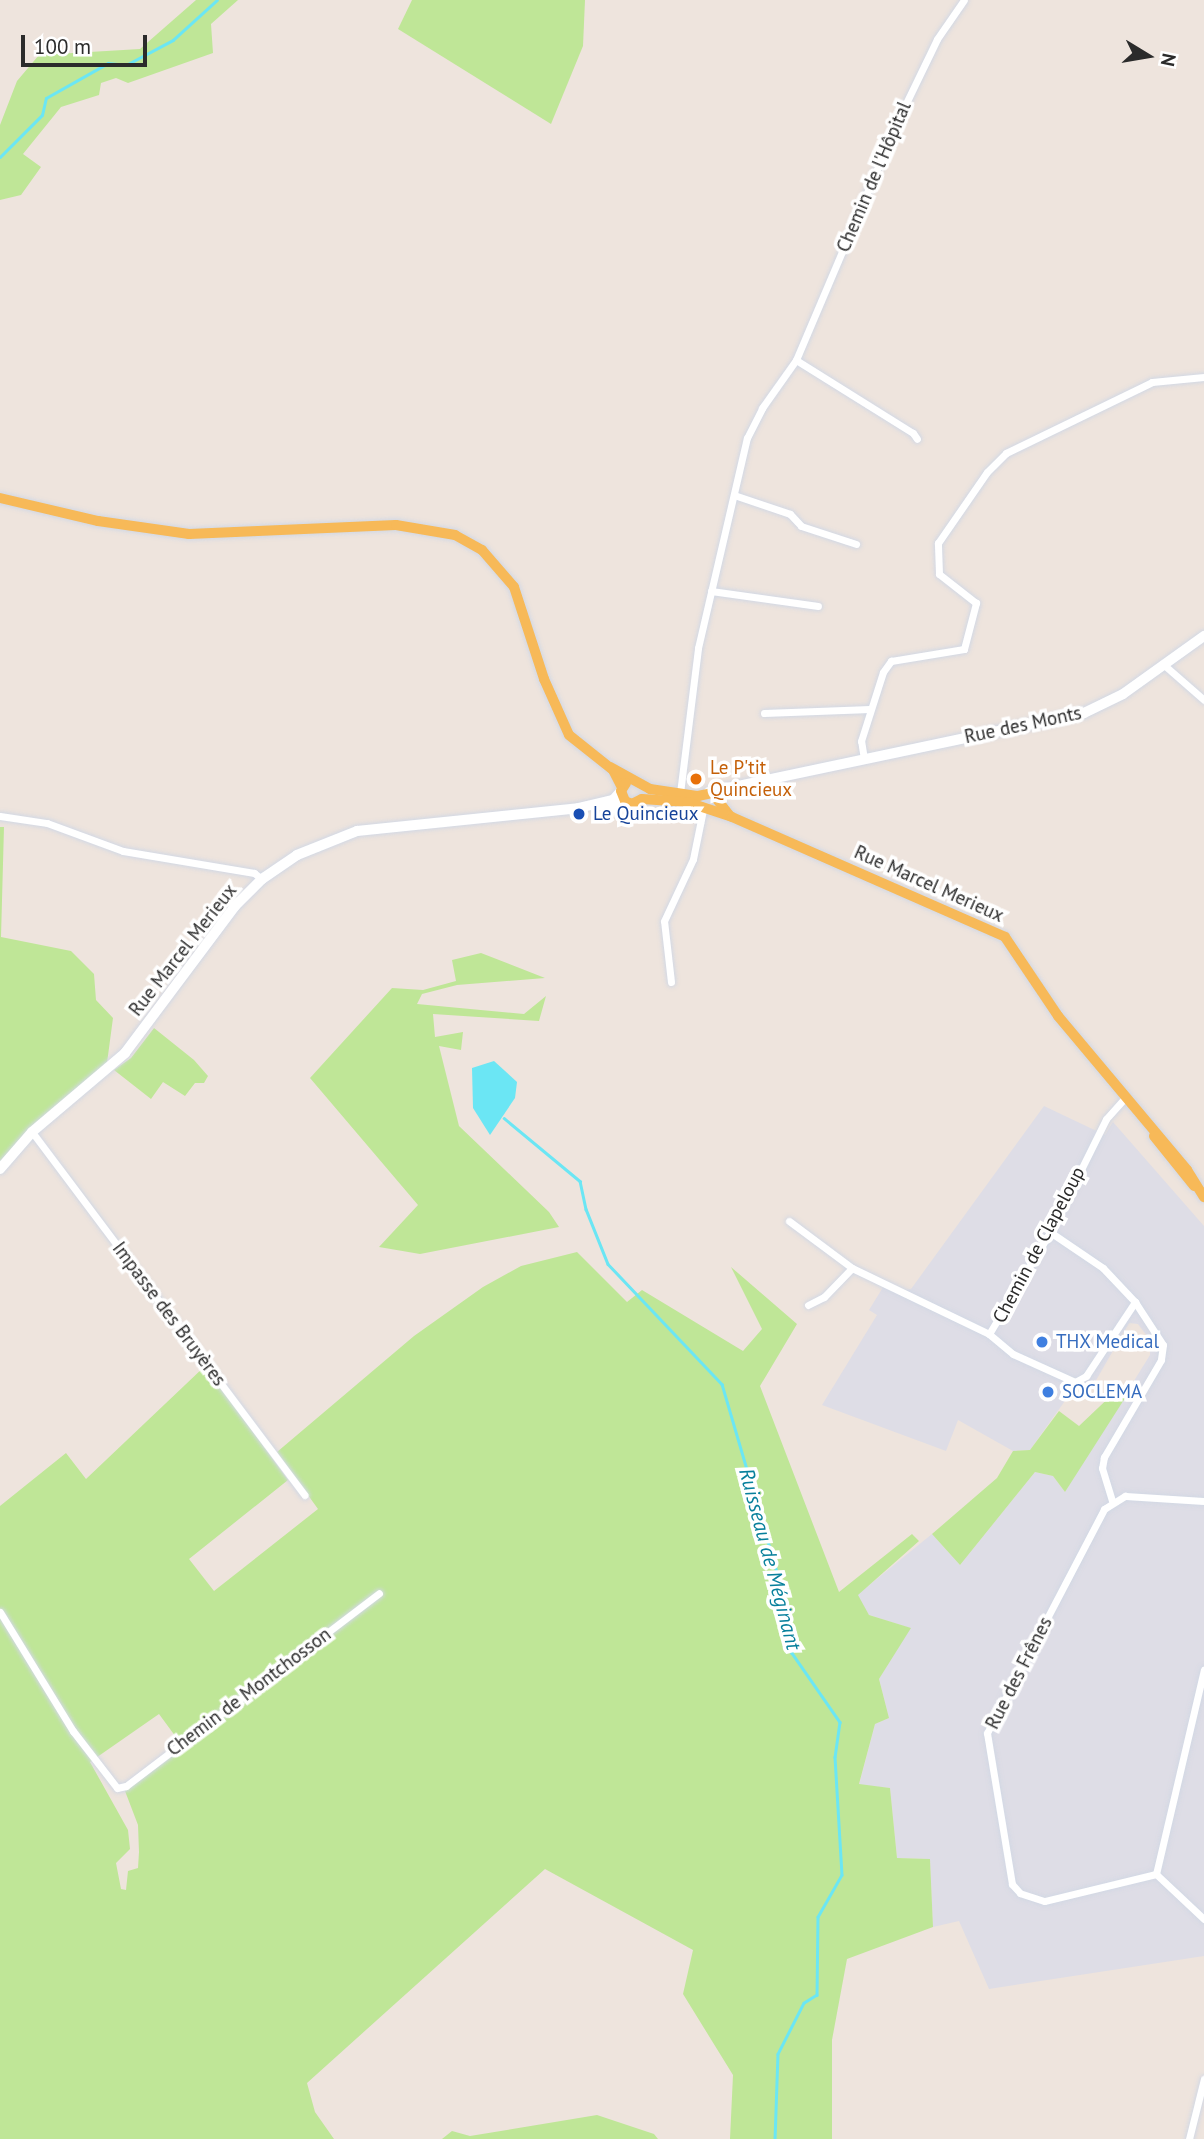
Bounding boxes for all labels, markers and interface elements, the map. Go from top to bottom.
scale bar [24,21,150,65]
north arrow [1113,21,1183,91]
text: 100 m [34,33,91,60]
text: N [1156,52,1182,68]
street label: Chemin de l'Hôpital [832,98,916,256]
street label: Rue des Monts [962,701,1084,749]
place label: Le P'tit Quincieux [710,757,792,801]
marker: Le P'tit Quincieux [688,771,704,787]
place label: Le Quincieux [593,803,698,825]
marker: Le Quincieux [571,806,587,822]
street label: Rue Marcel Merieux [851,841,1007,927]
street label: Rue Marcel Merieux [124,879,242,1021]
street label: Chemin de Clapeloup [988,1163,1090,1327]
street label: Impasse des Bruyères [107,1237,231,1391]
place label: THX Medical [1056,1331,1160,1353]
marker: THX Medical [1034,1334,1050,1350]
place label: SOCLEMA [1062,1381,1142,1403]
marker: SOCLEMA [1040,1384,1056,1400]
water label: Ruisseau de Méginant [734,1465,806,1653]
street label: Rue des Frênes [981,1613,1057,1733]
street label: Chemin de Montchosson [163,1623,335,1761]

